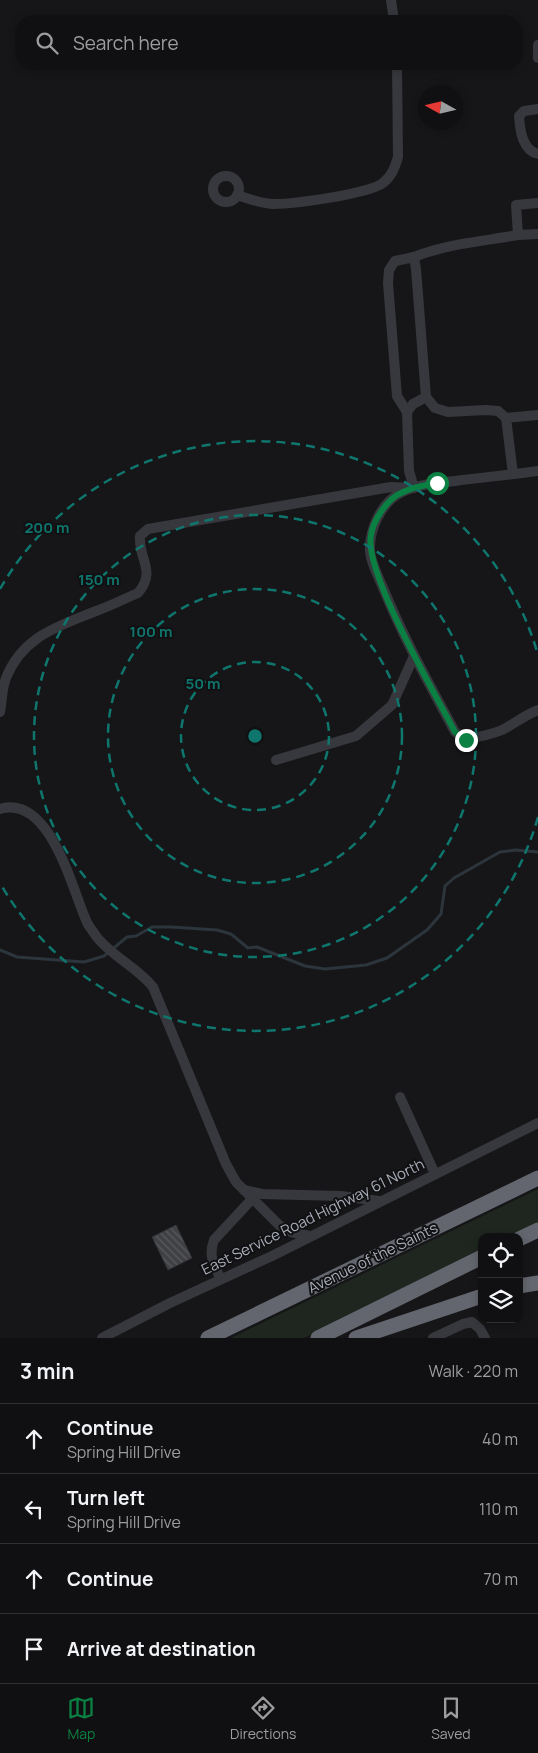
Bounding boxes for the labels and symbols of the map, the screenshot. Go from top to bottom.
north arrow [418,85,463,130]
route start [426,472,449,495]
text: 200 m [24,517,70,538]
text: 150 m [78,569,120,590]
text: 100 m [130,621,172,642]
text: 50 m [185,673,221,694]
centre of rings [246,727,264,745]
route end [455,729,478,752]
street label: East Service Road Highway 61 North [198,1153,428,1280]
street label: Avenue of the Saints [304,1217,441,1298]

